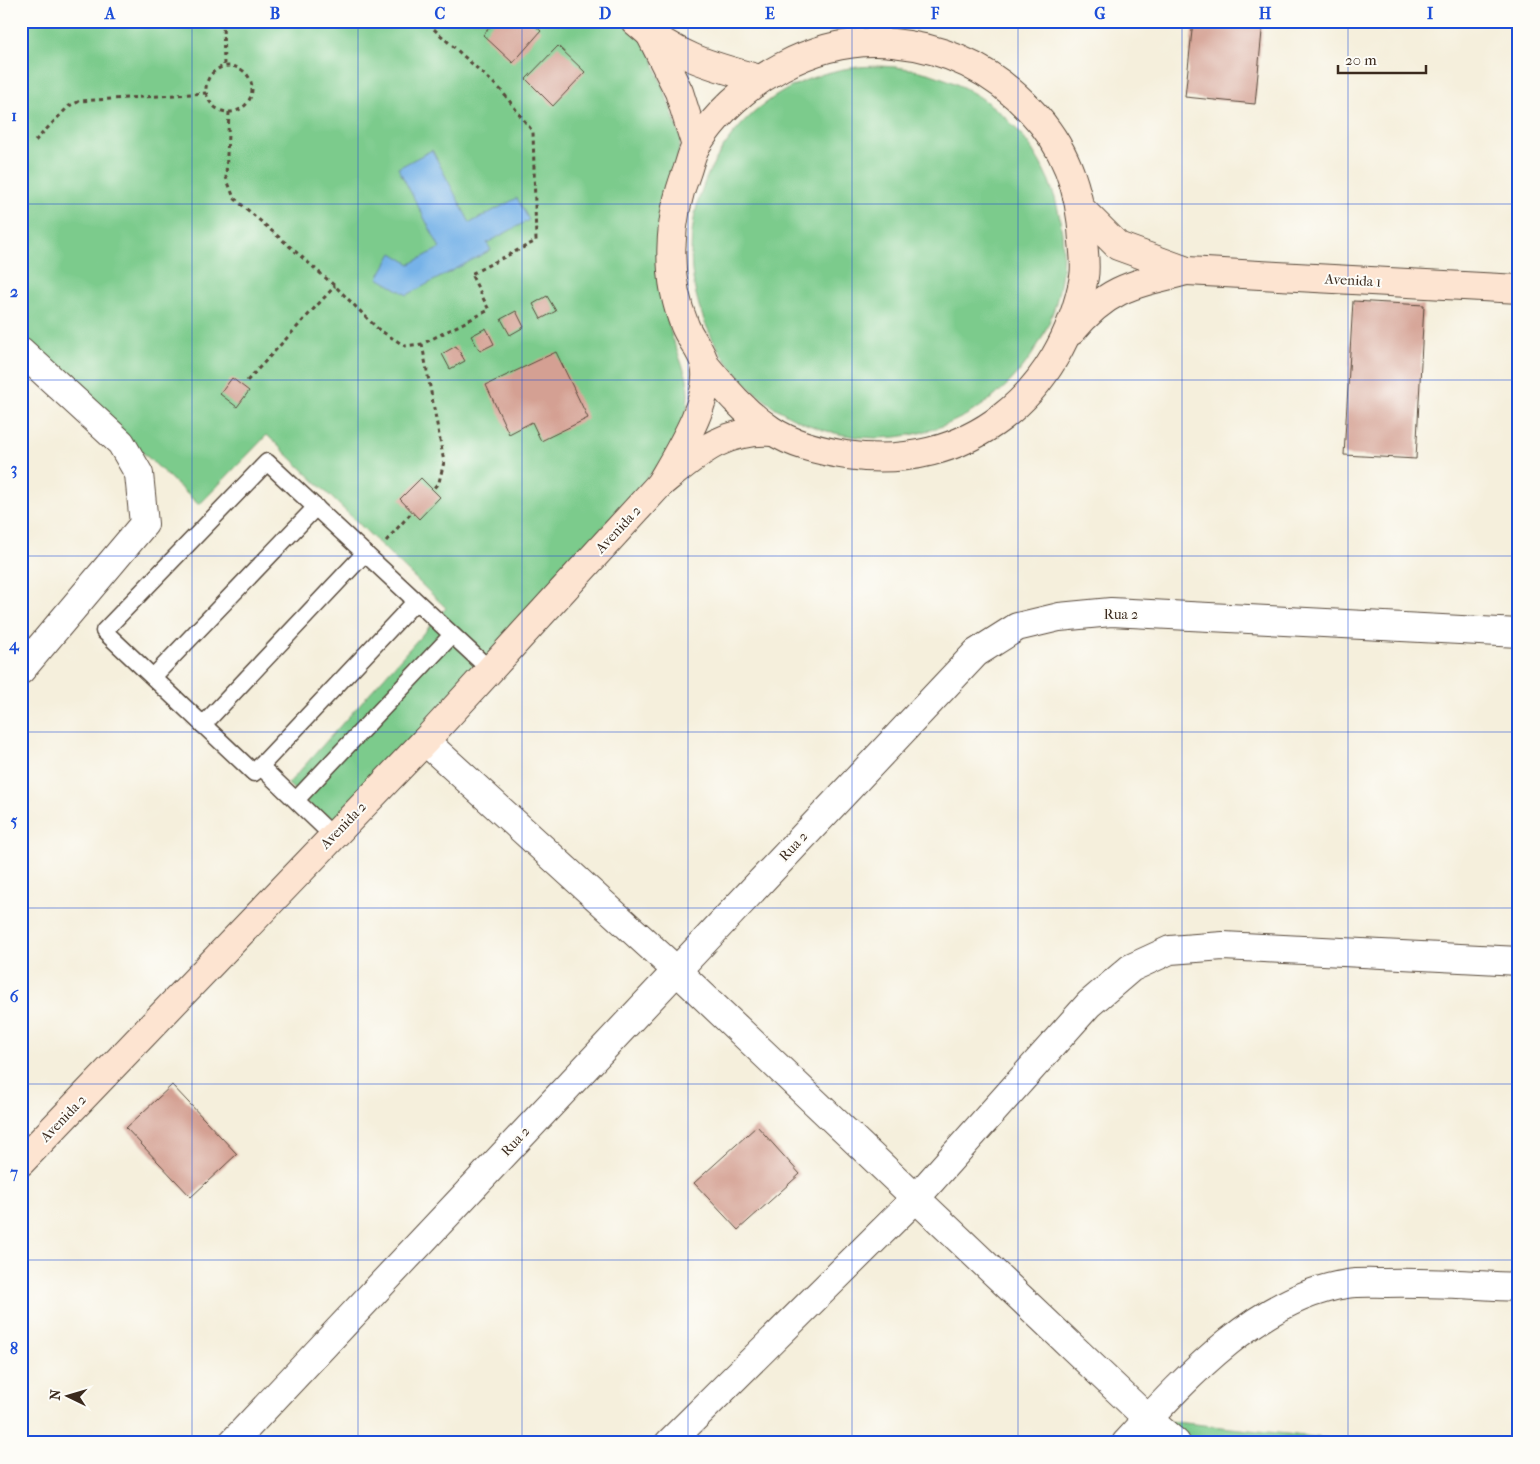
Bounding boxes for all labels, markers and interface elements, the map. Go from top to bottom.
text: A [104,4,116,23]
text: B [270,4,280,23]
text: C [435,4,446,23]
text: D [599,4,611,23]
text: E [765,4,775,23]
text: F [930,4,940,23]
text: G [1094,4,1106,23]
text: H [1259,4,1272,23]
text: I [1427,4,1434,23]
scale bar [1338,42,1425,74]
text: 20 m [1345,51,1377,69]
text: 1 [11,106,17,125]
street label: Avenida 1 [1323,270,1382,290]
text: 2 [10,282,18,301]
text: 3 [11,459,17,479]
street label: Avenida 2 [591,502,645,557]
street label: Rua 2 [1104,606,1138,623]
text: 4 [8,635,20,655]
street label: Avenida 2 [316,798,370,853]
text: 5 [11,811,18,830]
street label: Rua 2 [775,828,811,865]
text: 6 [10,987,19,1006]
street label: Avenida 2 [36,1091,90,1146]
street label: Rua 2 [497,1123,533,1160]
text: 7 [9,1163,18,1182]
text: 8 [10,1339,18,1358]
north arrow [42,1372,92,1422]
text: N [47,1389,65,1401]

